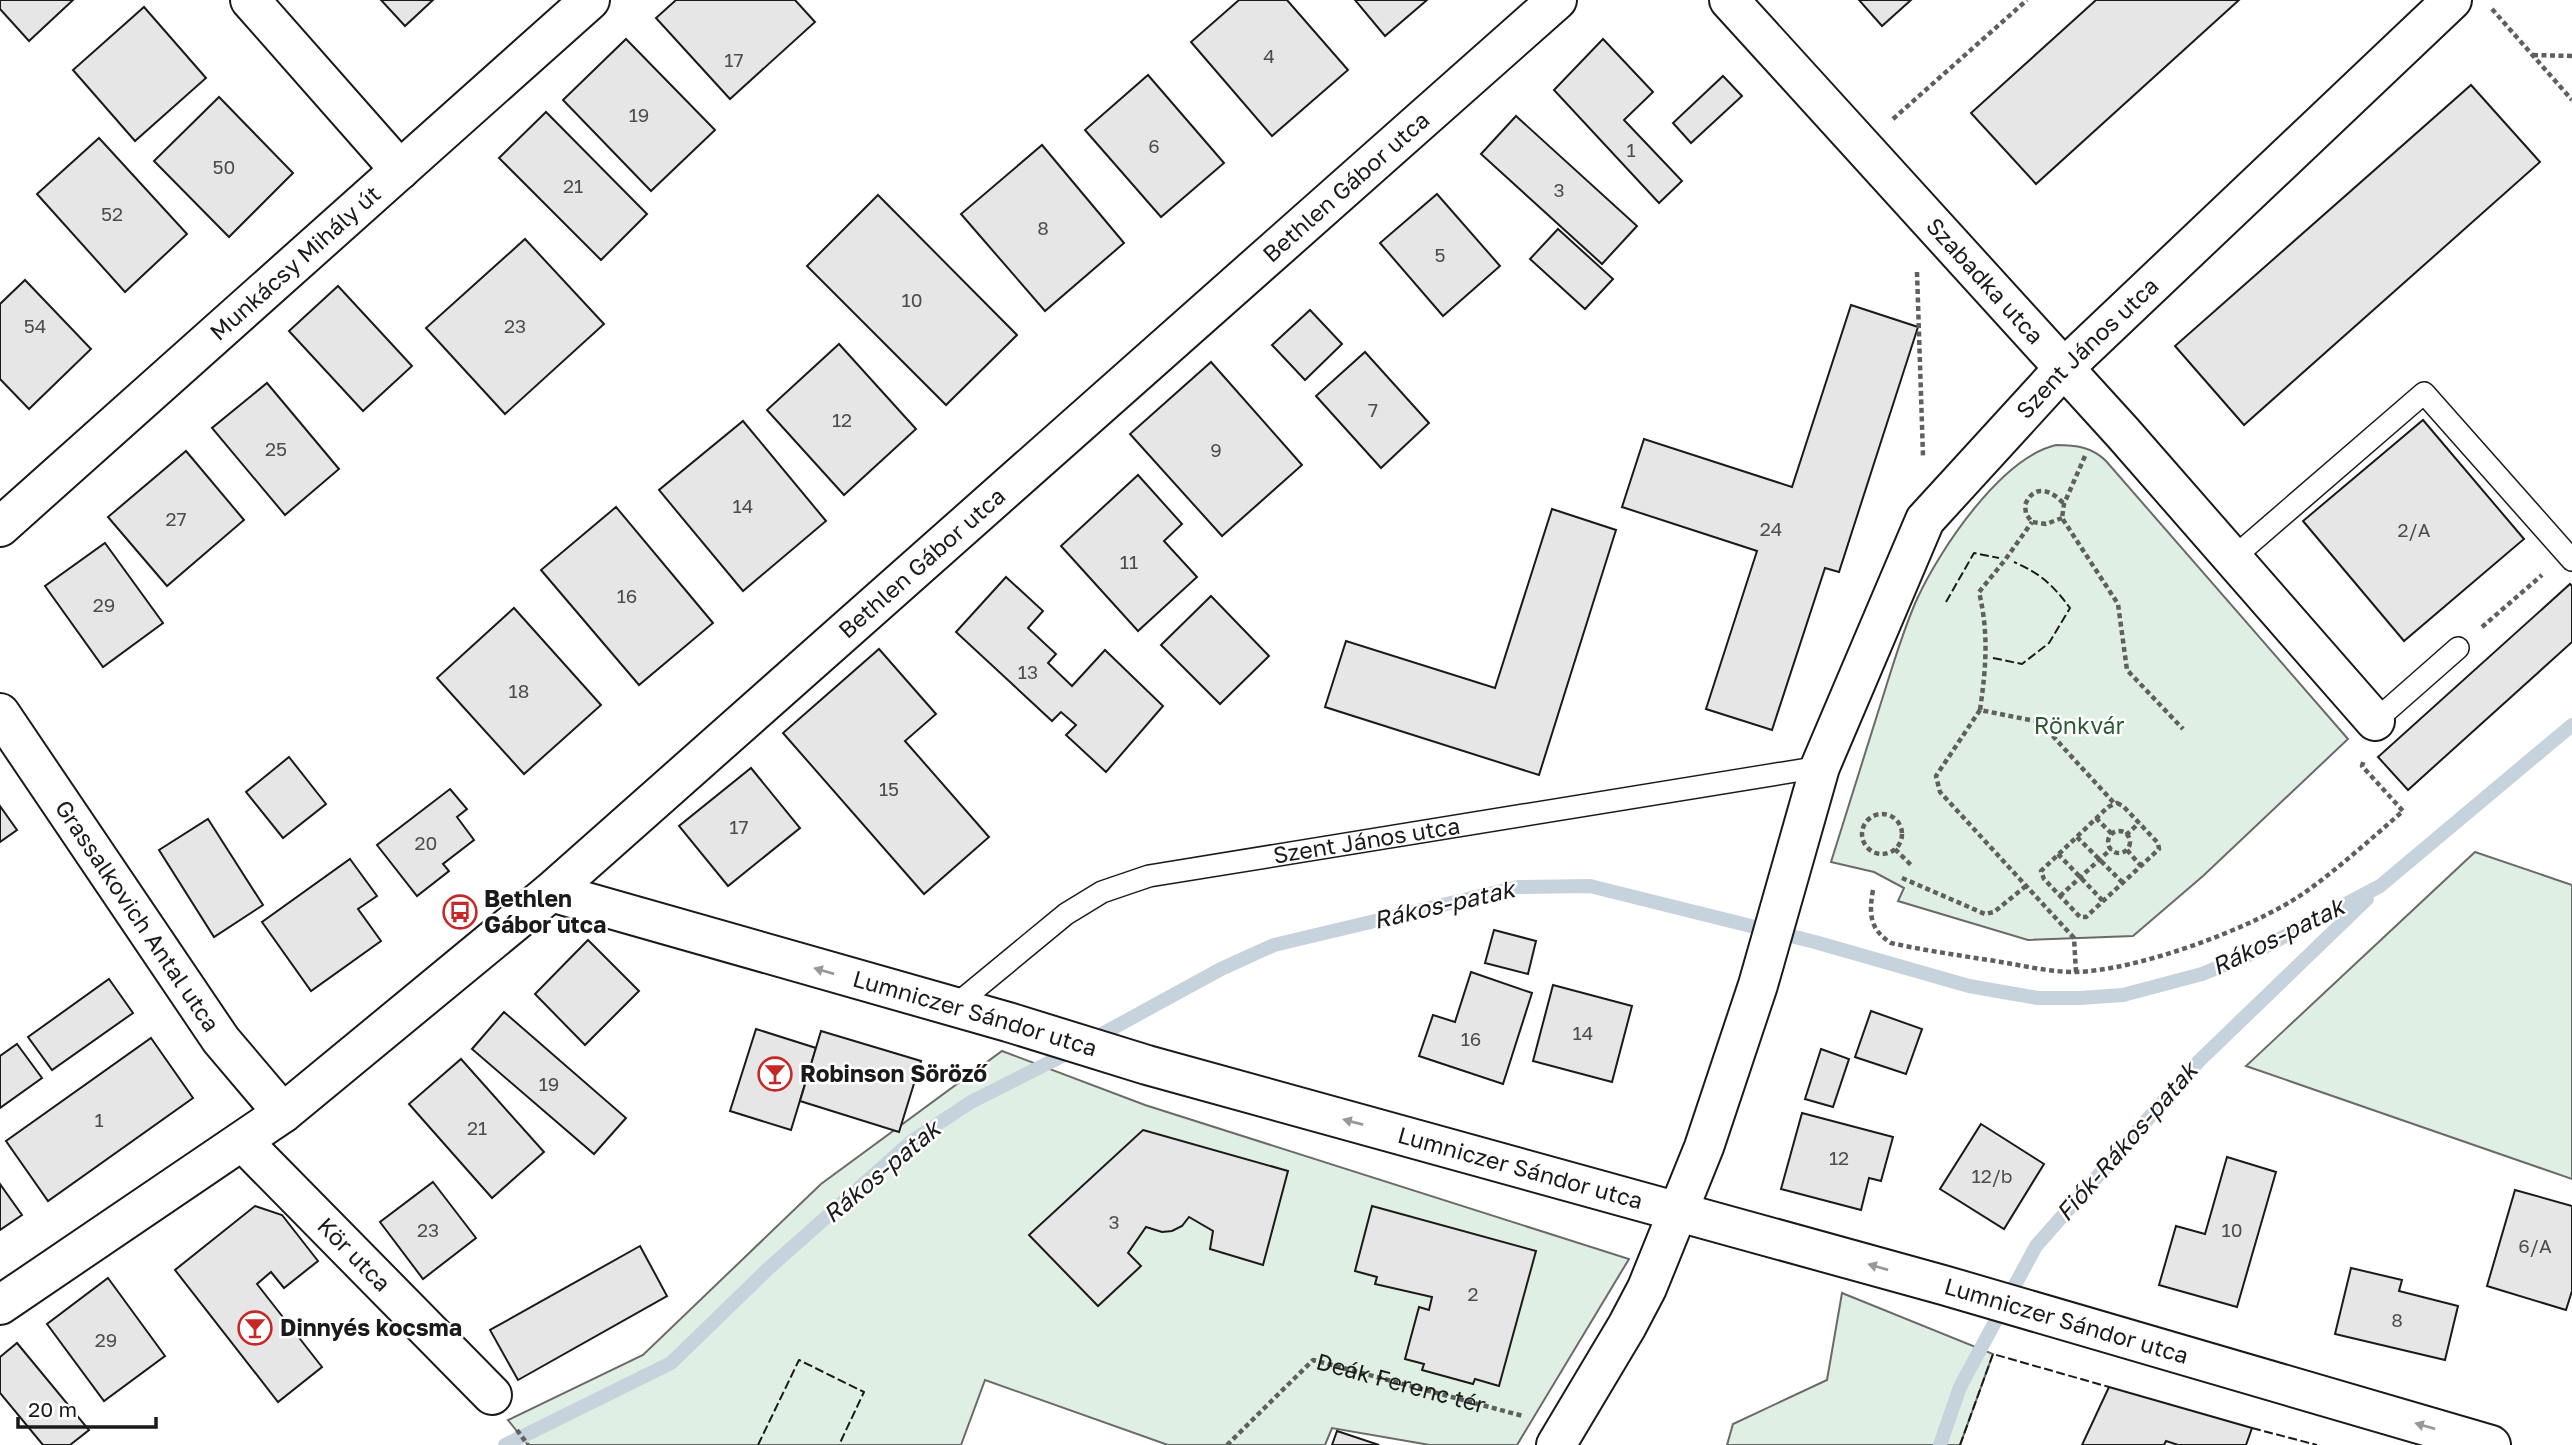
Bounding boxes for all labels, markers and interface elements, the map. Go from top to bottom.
house number: 4 [1263,44,1275,67]
house number: 17 [724,48,744,71]
house number: 19 [629,103,649,126]
street label: Bethlen Gábor utca [1256,105,1434,267]
house number: 6 [1148,134,1160,157]
house number: 1 [1626,138,1636,161]
house number: 50 [213,155,235,178]
house number: 21 [563,174,583,197]
house number: 3 [1553,178,1565,201]
street label: Munkácsy Mihály út [204,179,386,346]
house number: 52 [101,202,123,225]
street label: Szabadka utca [1921,212,2050,349]
house number: 8 [1037,216,1049,239]
house number: 5 [1434,243,1446,266]
street label: Szent János utca [2010,271,2164,424]
house number: 10 [902,288,923,311]
house number: 54 [24,314,46,337]
house number: 23 [504,314,526,337]
house number: 7 [1368,398,1378,421]
house number: 12 [832,408,852,431]
house number: 25 [265,437,287,460]
house number: 9 [1210,438,1222,461]
street label: Bethlen Gábor utca [832,481,1010,644]
house number: 14 [733,494,753,517]
house number: 27 [165,507,187,530]
house number: 24 [1760,517,1782,540]
house number: 2/A [2398,518,2431,541]
house number: 11 [1120,550,1138,573]
house number: 16 [617,584,637,607]
house number: 29 [93,593,115,616]
house number: 13 [1018,660,1038,683]
house number: 18 [509,679,529,702]
park label: Rönkvár [2034,711,2124,739]
house number: 15 [879,777,899,800]
street label: Grassalkovich Antal utca [50,794,226,1037]
street label: Szent János utca [1271,811,1462,869]
house number: 17 [729,815,749,838]
house number: 20 [415,831,437,854]
water label: Rákos-patak [1370,873,1519,934]
place label: Bethlen Gábor utca [484,884,606,938]
water label: Rákos-patak [2206,890,2350,980]
bus stop icon: Bethlen Gábor utca [441,893,479,931]
street label: Lumniczer Sándor utca [850,964,1101,1062]
one-way arrow [813,965,834,975]
house number: 14 [1573,1021,1593,1044]
house number: 16 [1461,1027,1481,1050]
water label: Fiók-Rákos-patak [2049,1054,2204,1226]
bar icon: Robinson Söröző [756,1055,794,1093]
place label: Robinson Söröző [800,1059,988,1087]
house number: 19 [539,1072,559,1095]
house number: 1 [94,1108,104,1131]
water label: Rákos-patak [817,1112,947,1228]
house number: 21 [467,1116,487,1139]
one-way arrow [1342,1116,1363,1126]
street label: Lumniczer Sándor utca [1395,1120,1646,1214]
house number: 12 [1829,1146,1849,1169]
house number: 12/b [1971,1164,2013,1187]
house number: 3 [1108,1210,1120,1233]
street label: Kör utca [312,1211,397,1297]
house number: 23 [417,1218,439,1241]
house number: 10 [2222,1218,2243,1241]
house number: 6/A [2518,1234,2552,1257]
one-way arrow [1866,1261,1888,1272]
street label: Lumniczer Sándor utca [1941,1271,2192,1369]
house number: 2 [1467,1282,1479,1305]
house number: 8 [2391,1308,2403,1331]
bar icon: Dinnyés kocsma [236,1309,274,1347]
place label: Dinnyés kocsma [280,1313,462,1341]
house number: 29 [95,1328,117,1351]
street label: Deák Ferenc tér [1314,1347,1489,1418]
scale bar [18,1386,156,1430]
text: 20 m [28,1396,77,1422]
one-way arrow [2414,1420,2435,1430]

